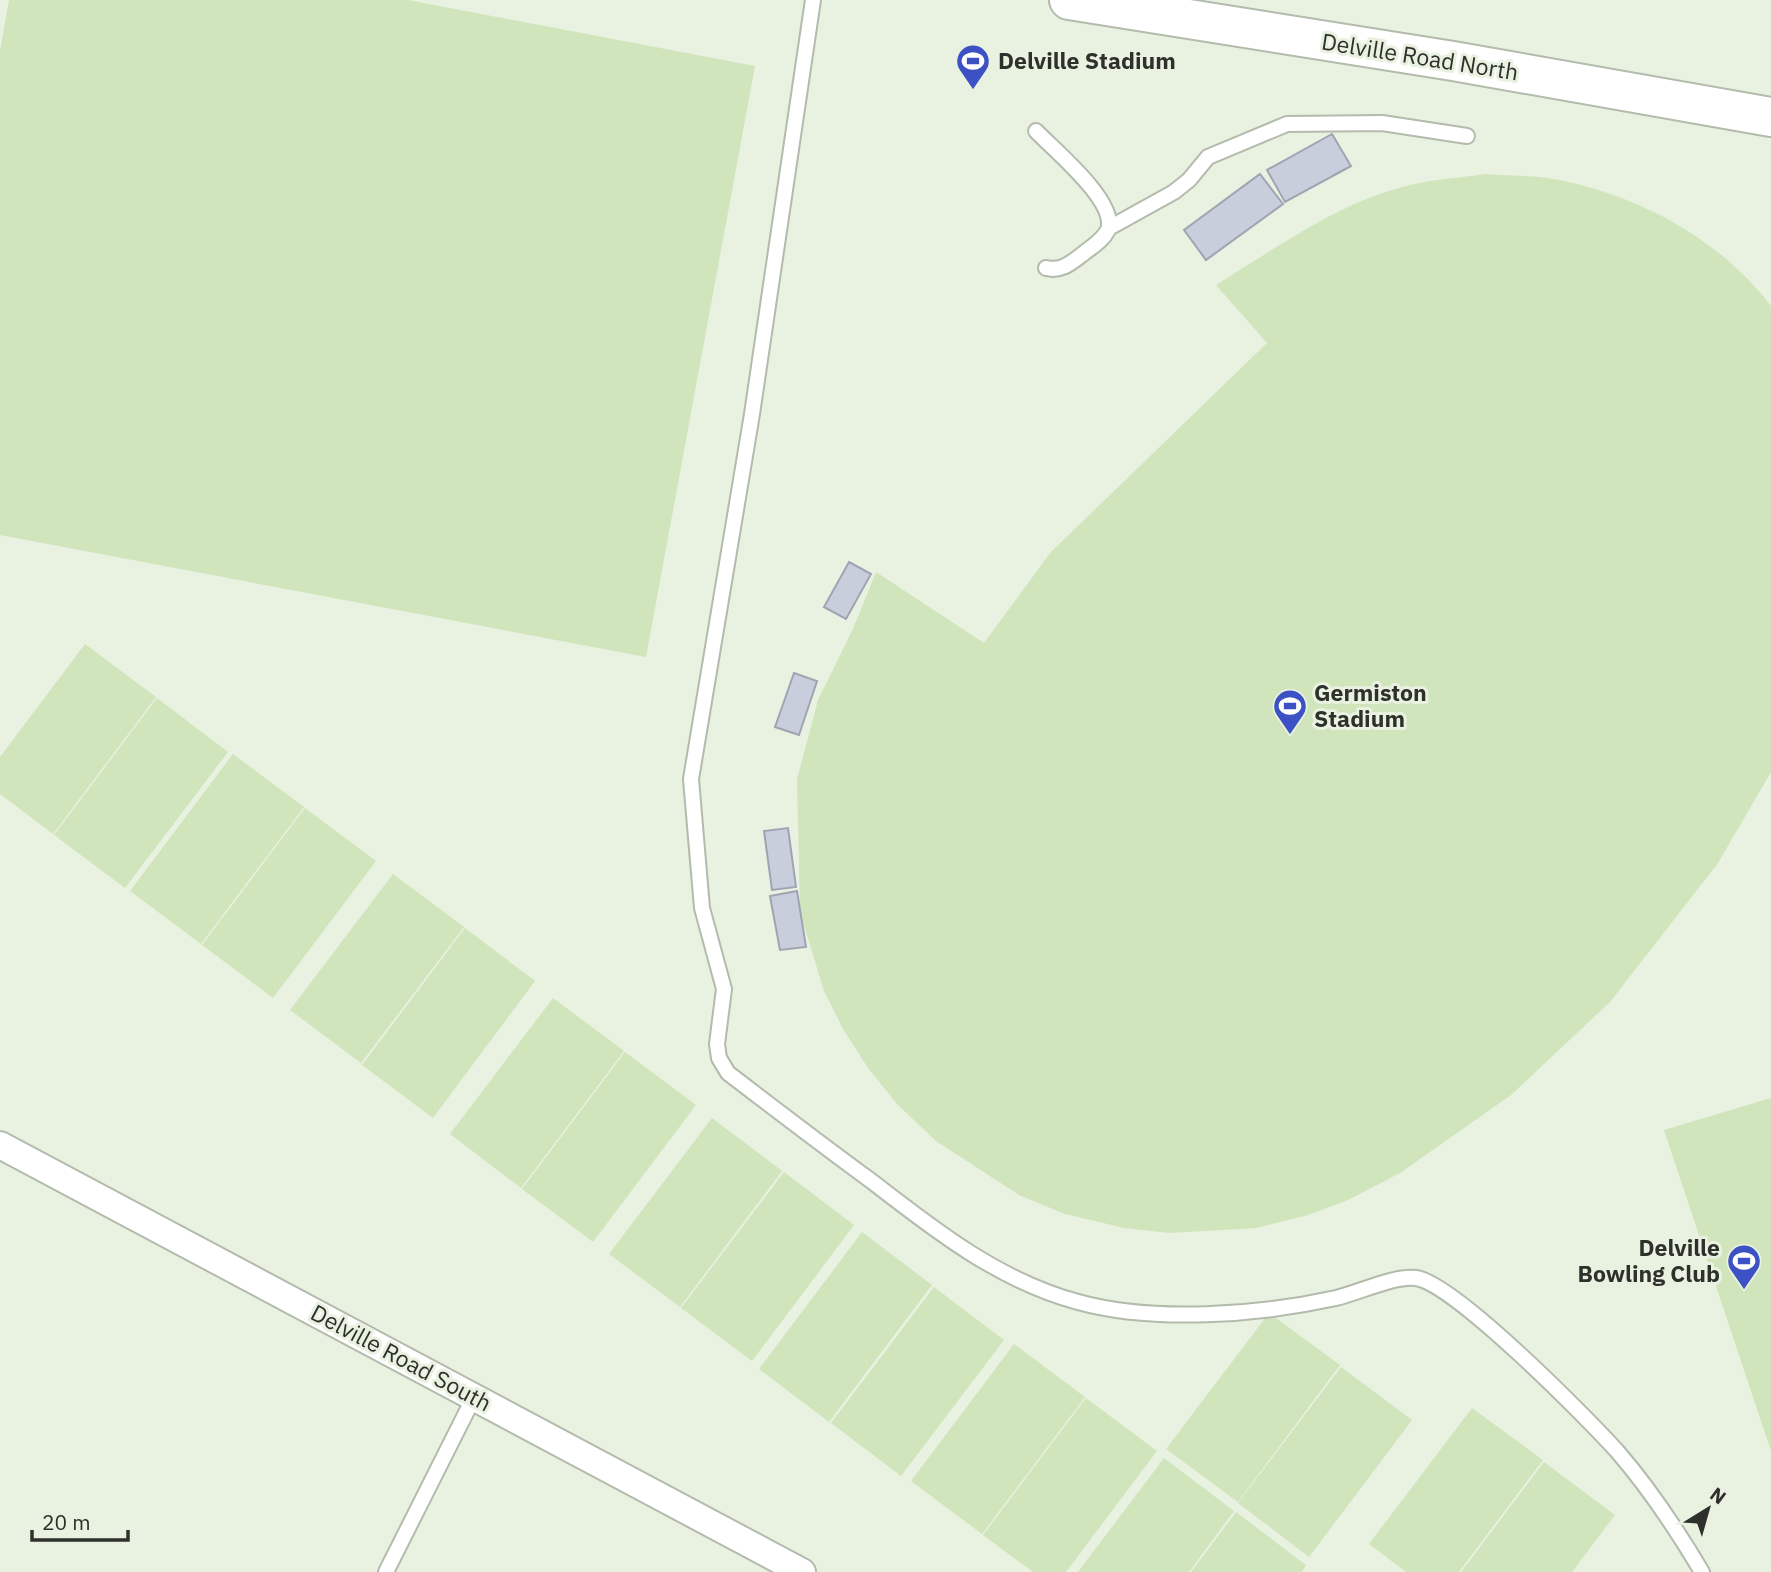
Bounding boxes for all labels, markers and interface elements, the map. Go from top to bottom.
street label: Delville Road North [1320,26,1521,86]
sports icon: Delville Stadium [954,42,992,91]
place label: Delville Stadium [998,45,1176,75]
place label: Germiston Stadium [1314,677,1427,733]
sports icon: Germiston Stadium [1271,687,1309,736]
place label: Delville Bowling Club [1578,1232,1720,1288]
sports icon: Delville Bowling Club [1725,1242,1763,1291]
street label: Delville Road South [306,1297,497,1417]
north arrow [1673,1474,1743,1544]
text: N [1706,1482,1731,1509]
scale bar [32,1498,128,1542]
text: 20 m [42,1508,91,1536]

